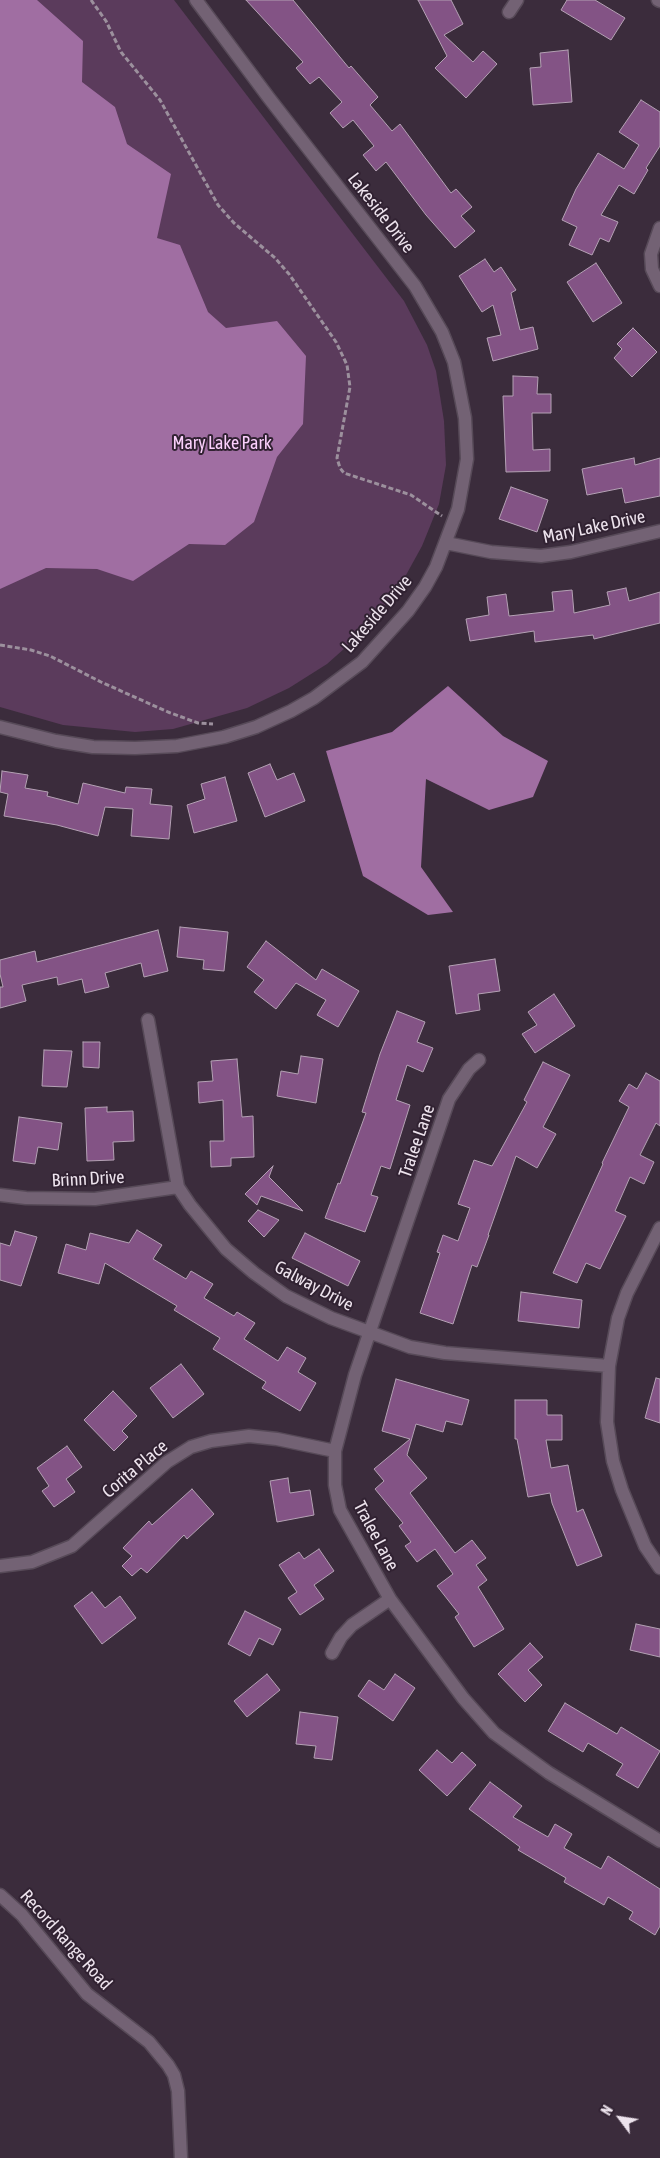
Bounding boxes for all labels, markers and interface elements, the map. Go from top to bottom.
street label: Lakeside Drive [343,169,419,257]
park label: Mary Lake Park [172,432,272,454]
street label: Mary Lake Drive [541,506,647,548]
street label: Lakeside Drive [337,571,417,657]
street label: Tralee Lane [394,1102,440,1180]
street label: Brinn Drive [51,1166,125,1192]
street label: Galway Drive [271,1256,357,1316]
street label: Corita Place [98,1435,172,1503]
street label: Tralee Lane [349,1498,403,1574]
street label: Record Range Road [15,1886,117,1994]
north arrow [595,2093,645,2143]
text: N [598,2103,616,2118]

